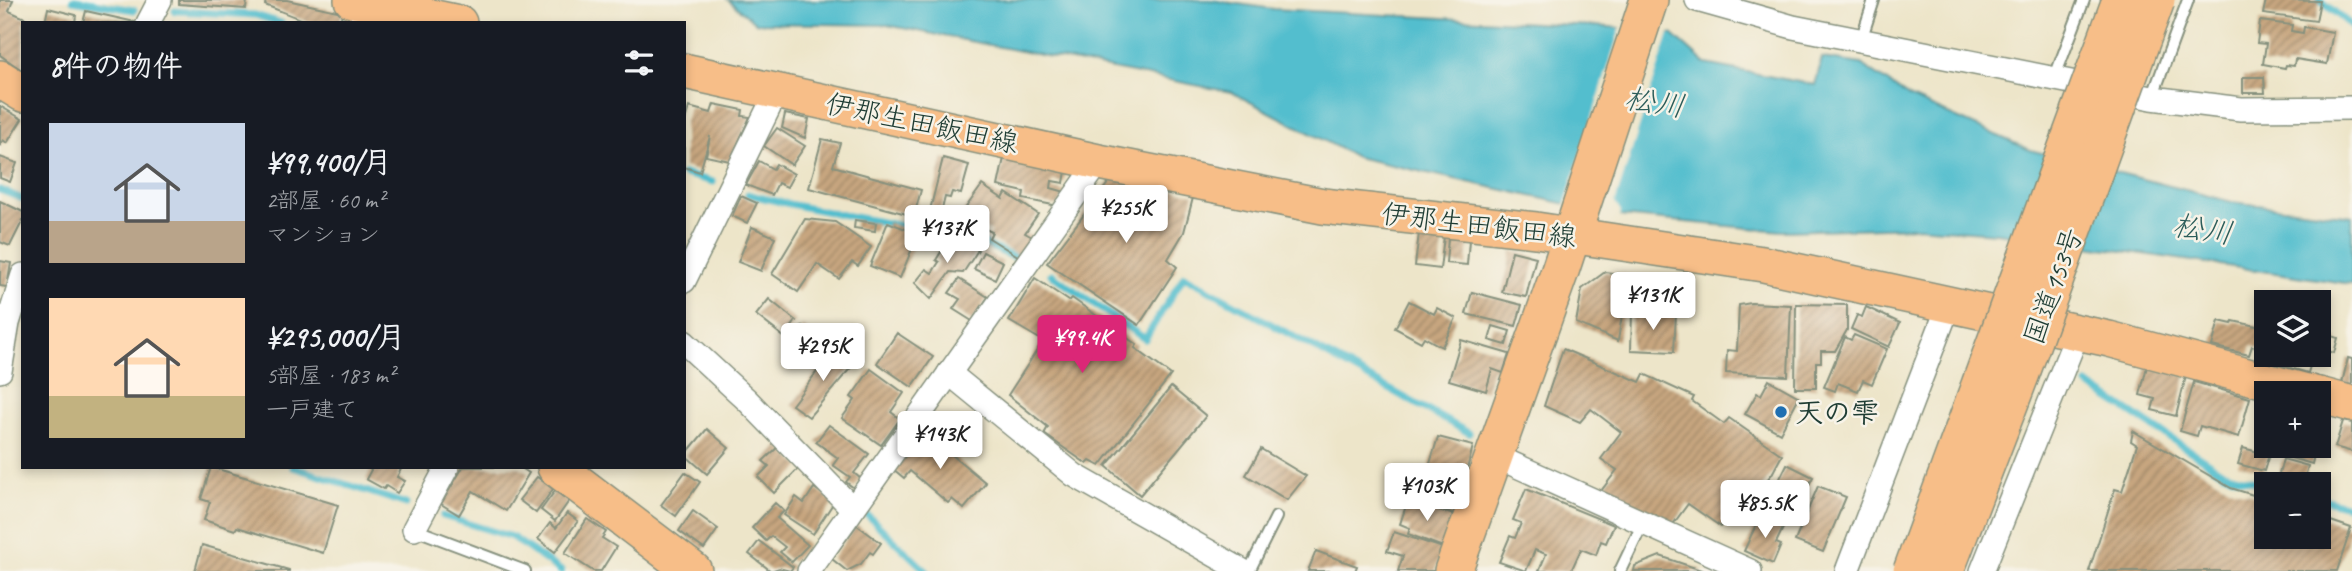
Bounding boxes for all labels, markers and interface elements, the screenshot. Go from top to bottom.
icon: filters [620,44,658,82]
text: 8件の物件 [49,47,183,85]
water label: 松川 [1622,79,1688,125]
street label: 伊那生田飯田線 [822,86,1022,160]
text: ¥99,400/月 [266,143,392,181]
icon: home [105,151,189,235]
text: 2部屋 · 60 m² [266,186,384,215]
pin: ¥255K [1077,186,1175,245]
text: ¥255K [1100,193,1152,222]
street label: 伊那生田飯田線 [1380,196,1578,254]
pin: ¥137K [898,205,996,265]
water label: 松川 [2170,206,2236,252]
text: ¥137K [921,213,974,242]
text: マンション [266,220,380,249]
street label: 国道153号 [2016,223,2090,349]
pin: ¥131K [1604,272,1702,332]
text: ¥131K [1626,280,1680,309]
map controls [2254,290,2331,549]
button: layers [2254,290,2331,367]
pin: ¥99.4K [1025,316,1139,375]
text: ¥295,000/月 [266,318,406,356]
text: ¥99.4K [1053,323,1111,352]
pin: ¥295K [774,324,872,383]
icon: home [105,326,189,410]
text: ¥295K [797,331,849,360]
text: 5部屋 · 183 m² [266,361,395,390]
button: + [2254,381,2331,458]
text: 一戸建て [266,395,358,424]
place label: 天の雫 [1795,395,1879,430]
marker: 天の雫 [1773,404,1789,420]
pin: ¥143K [891,412,989,471]
text: ¥143K [913,419,967,448]
pin: ¥103K [1378,463,1476,523]
text: ¥103K [1400,471,1454,500]
button: − [2254,472,2331,549]
pin: ¥85.5K [1708,480,1822,540]
text: ¥85.5K [1737,488,1793,517]

